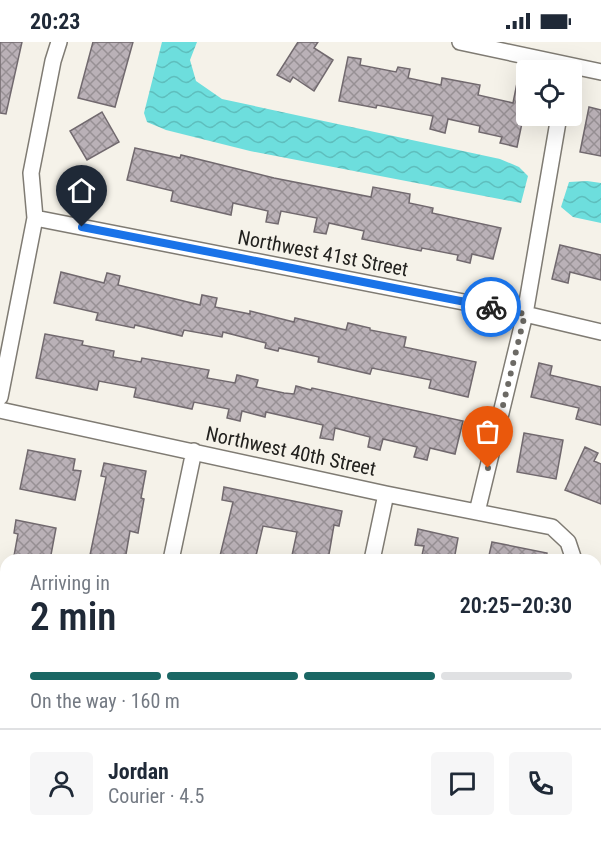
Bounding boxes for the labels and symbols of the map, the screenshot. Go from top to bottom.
pin [56,165,107,227]
street label: Northwest 41st Street [236,225,410,281]
courier [461,277,521,337]
pin [462,406,513,468]
street label: Northwest 40th Street [204,421,378,481]

